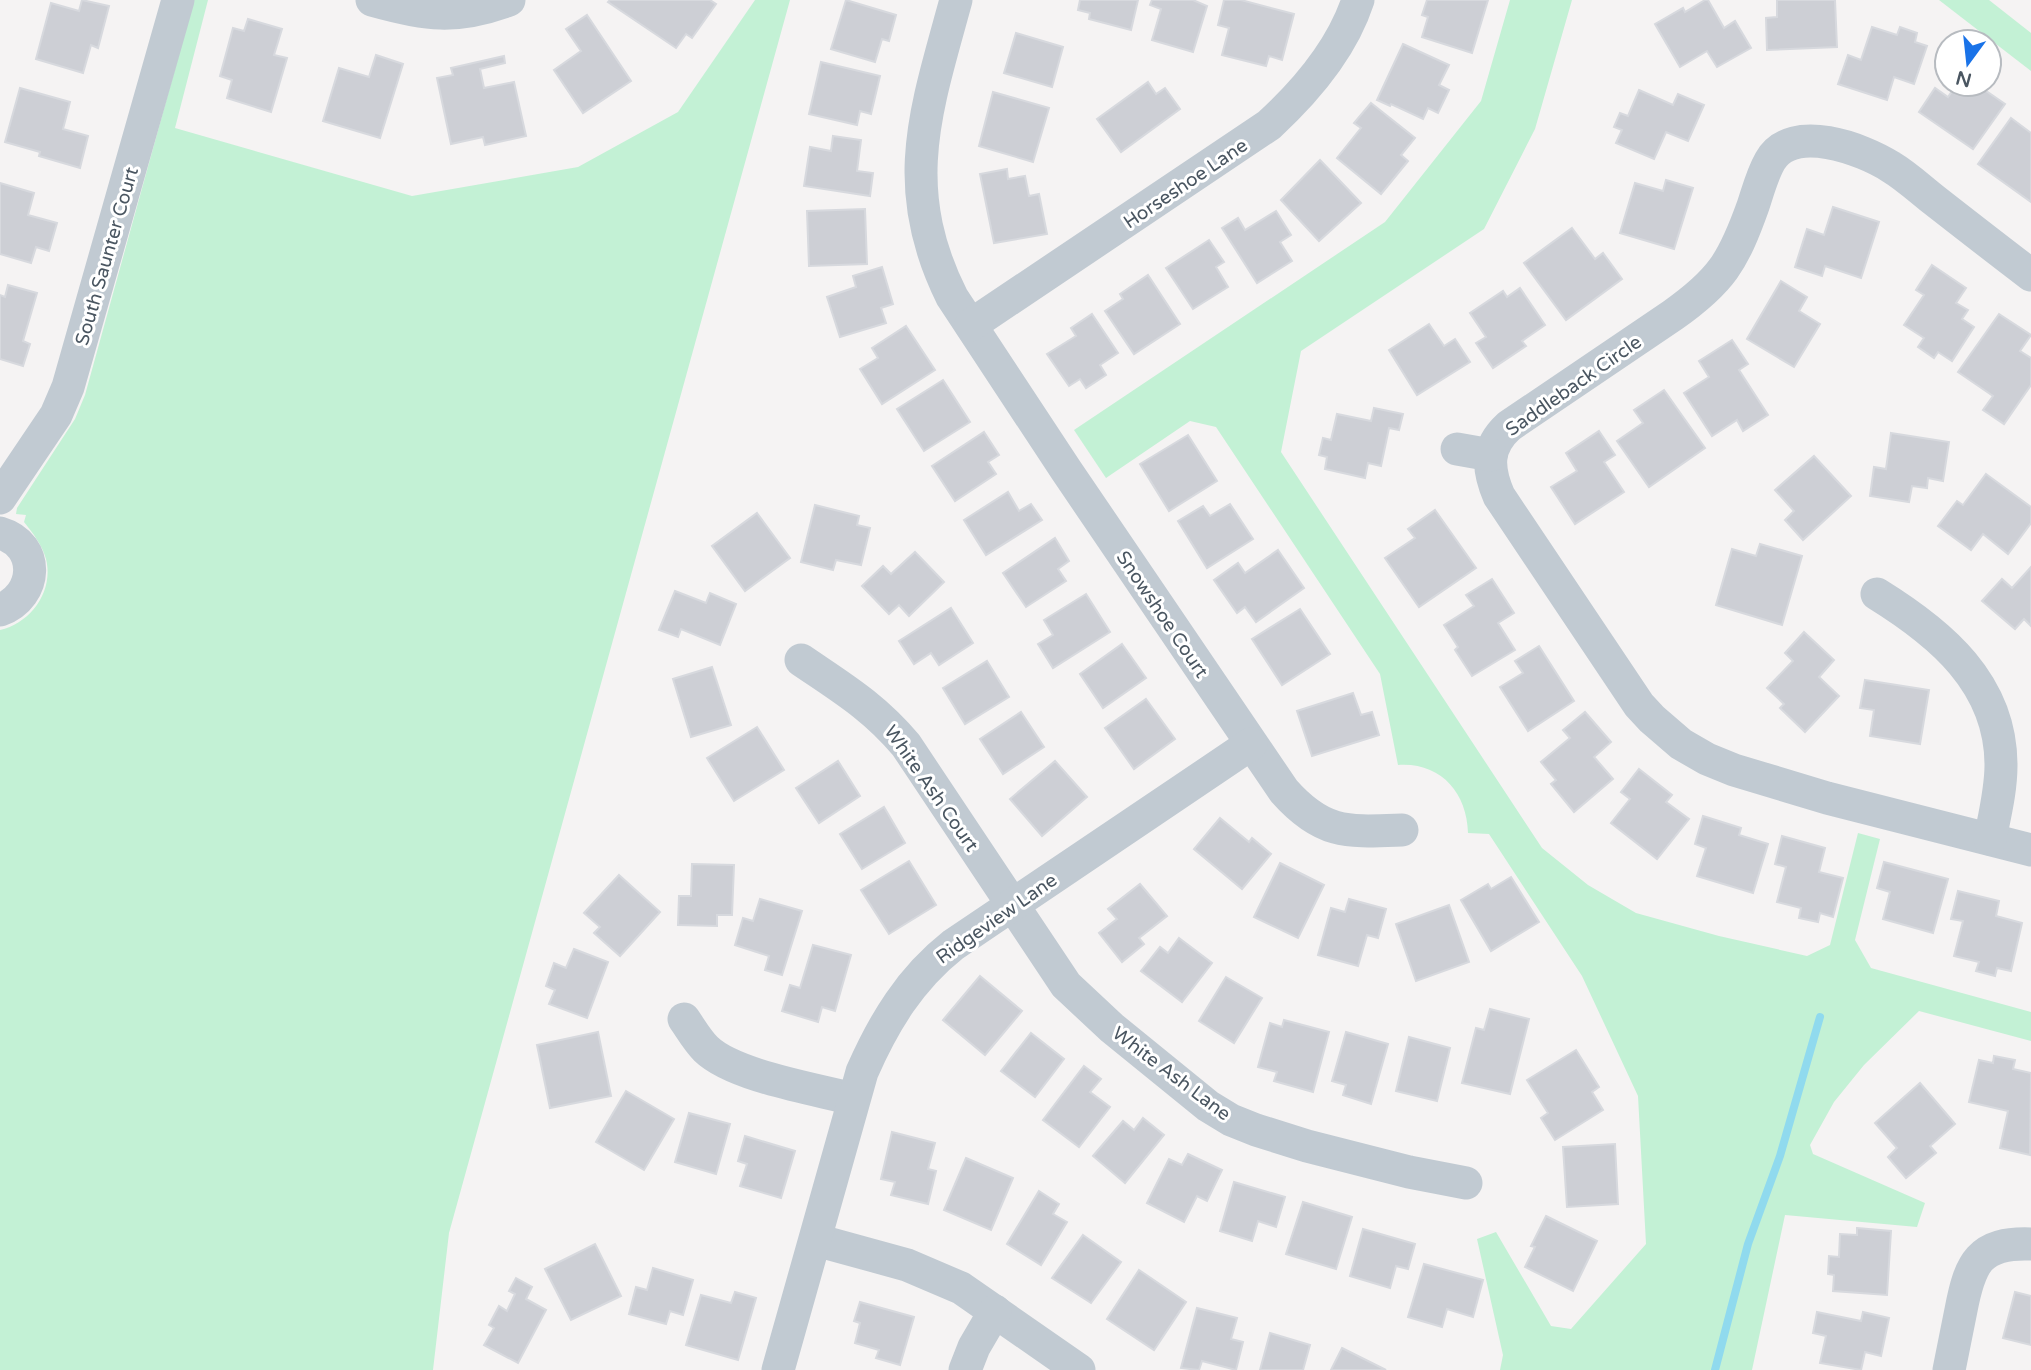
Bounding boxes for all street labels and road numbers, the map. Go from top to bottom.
street label: Horseshoe Lane [1119,134,1252,233]
street label: South Saunter Court [71,165,143,348]
street label: Saddleback Circle [1502,331,1646,441]
street label: Snowshoe Court [1112,547,1213,682]
street label: White Ash Court [880,721,983,856]
street label: Ridgeview Lane [932,869,1061,969]
street label: White Ash Lane [1108,1022,1235,1125]

